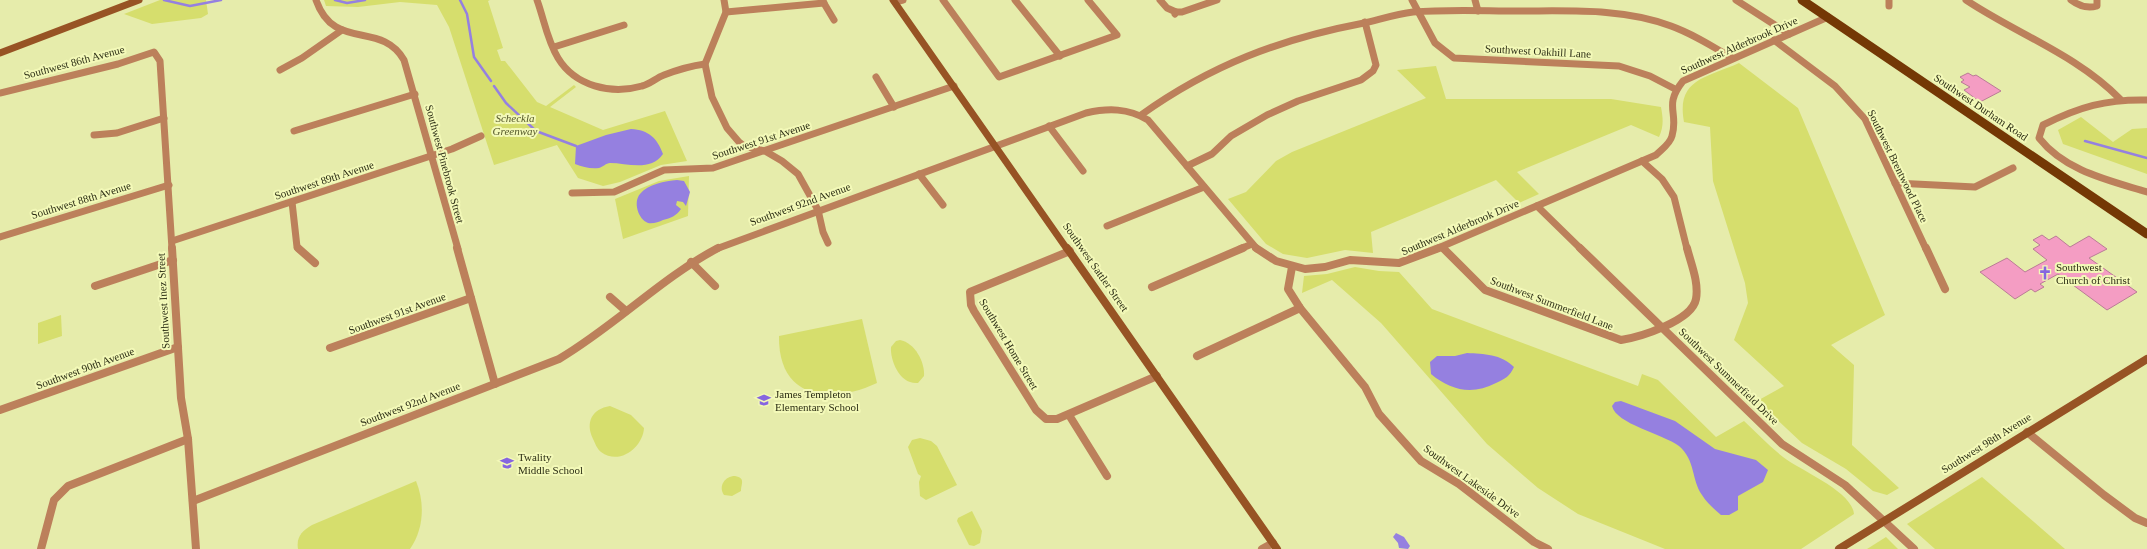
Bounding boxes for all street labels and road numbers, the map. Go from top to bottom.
street label: Southwest Alderbrook Drive [1679,14,1799,76]
street label: Southwest Oakhill Lane [1485,42,1592,60]
street label: Southwest 86th Avenue [22,43,126,81]
street label: Southwest Durham Road [1932,71,2031,143]
street label: Southwest Pinebrook Street [423,103,467,225]
street label: Southwest Brentwood Place [1865,108,1931,224]
street label: Southwest 91st Avenue [710,118,812,162]
street label: Southwest 89th Avenue [273,158,375,202]
street label: Southwest 88th Avenue [30,179,132,221]
street label: Southwest 92nd Avenue [748,180,852,228]
street label: Southwest Alderbrook Drive [1399,197,1521,257]
street label: Southwest Sattler Street [1061,220,1131,314]
street label: Southwest Inez Street [154,253,172,349]
street label: Southwest Summerfield Lane [1489,274,1615,332]
street label: Southwest 91st Avenue [347,290,447,336]
street label: Southwest Home Street [977,296,1041,392]
street label: Southwest Summerfield Drive [1677,325,1781,427]
street label: Southwest 90th Avenue [34,345,136,391]
street label: Southwest 92nd Avenue [358,379,462,429]
street label: Southwest 98th Avenue [1939,410,2033,476]
street label: Southwest Lakeside Drive [1422,442,1523,520]

